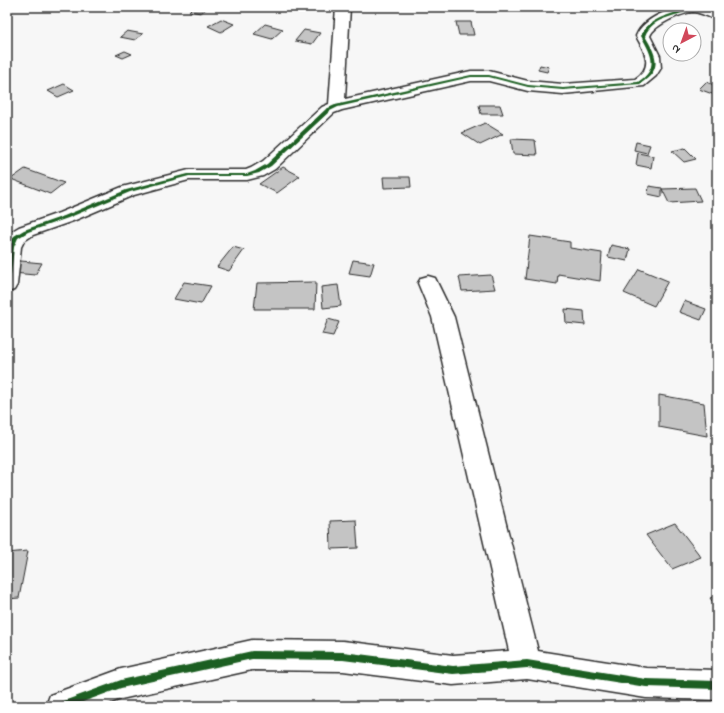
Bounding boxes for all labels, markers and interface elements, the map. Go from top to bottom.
north arrow [662,22,702,62]
text: N [668,40,684,57]

